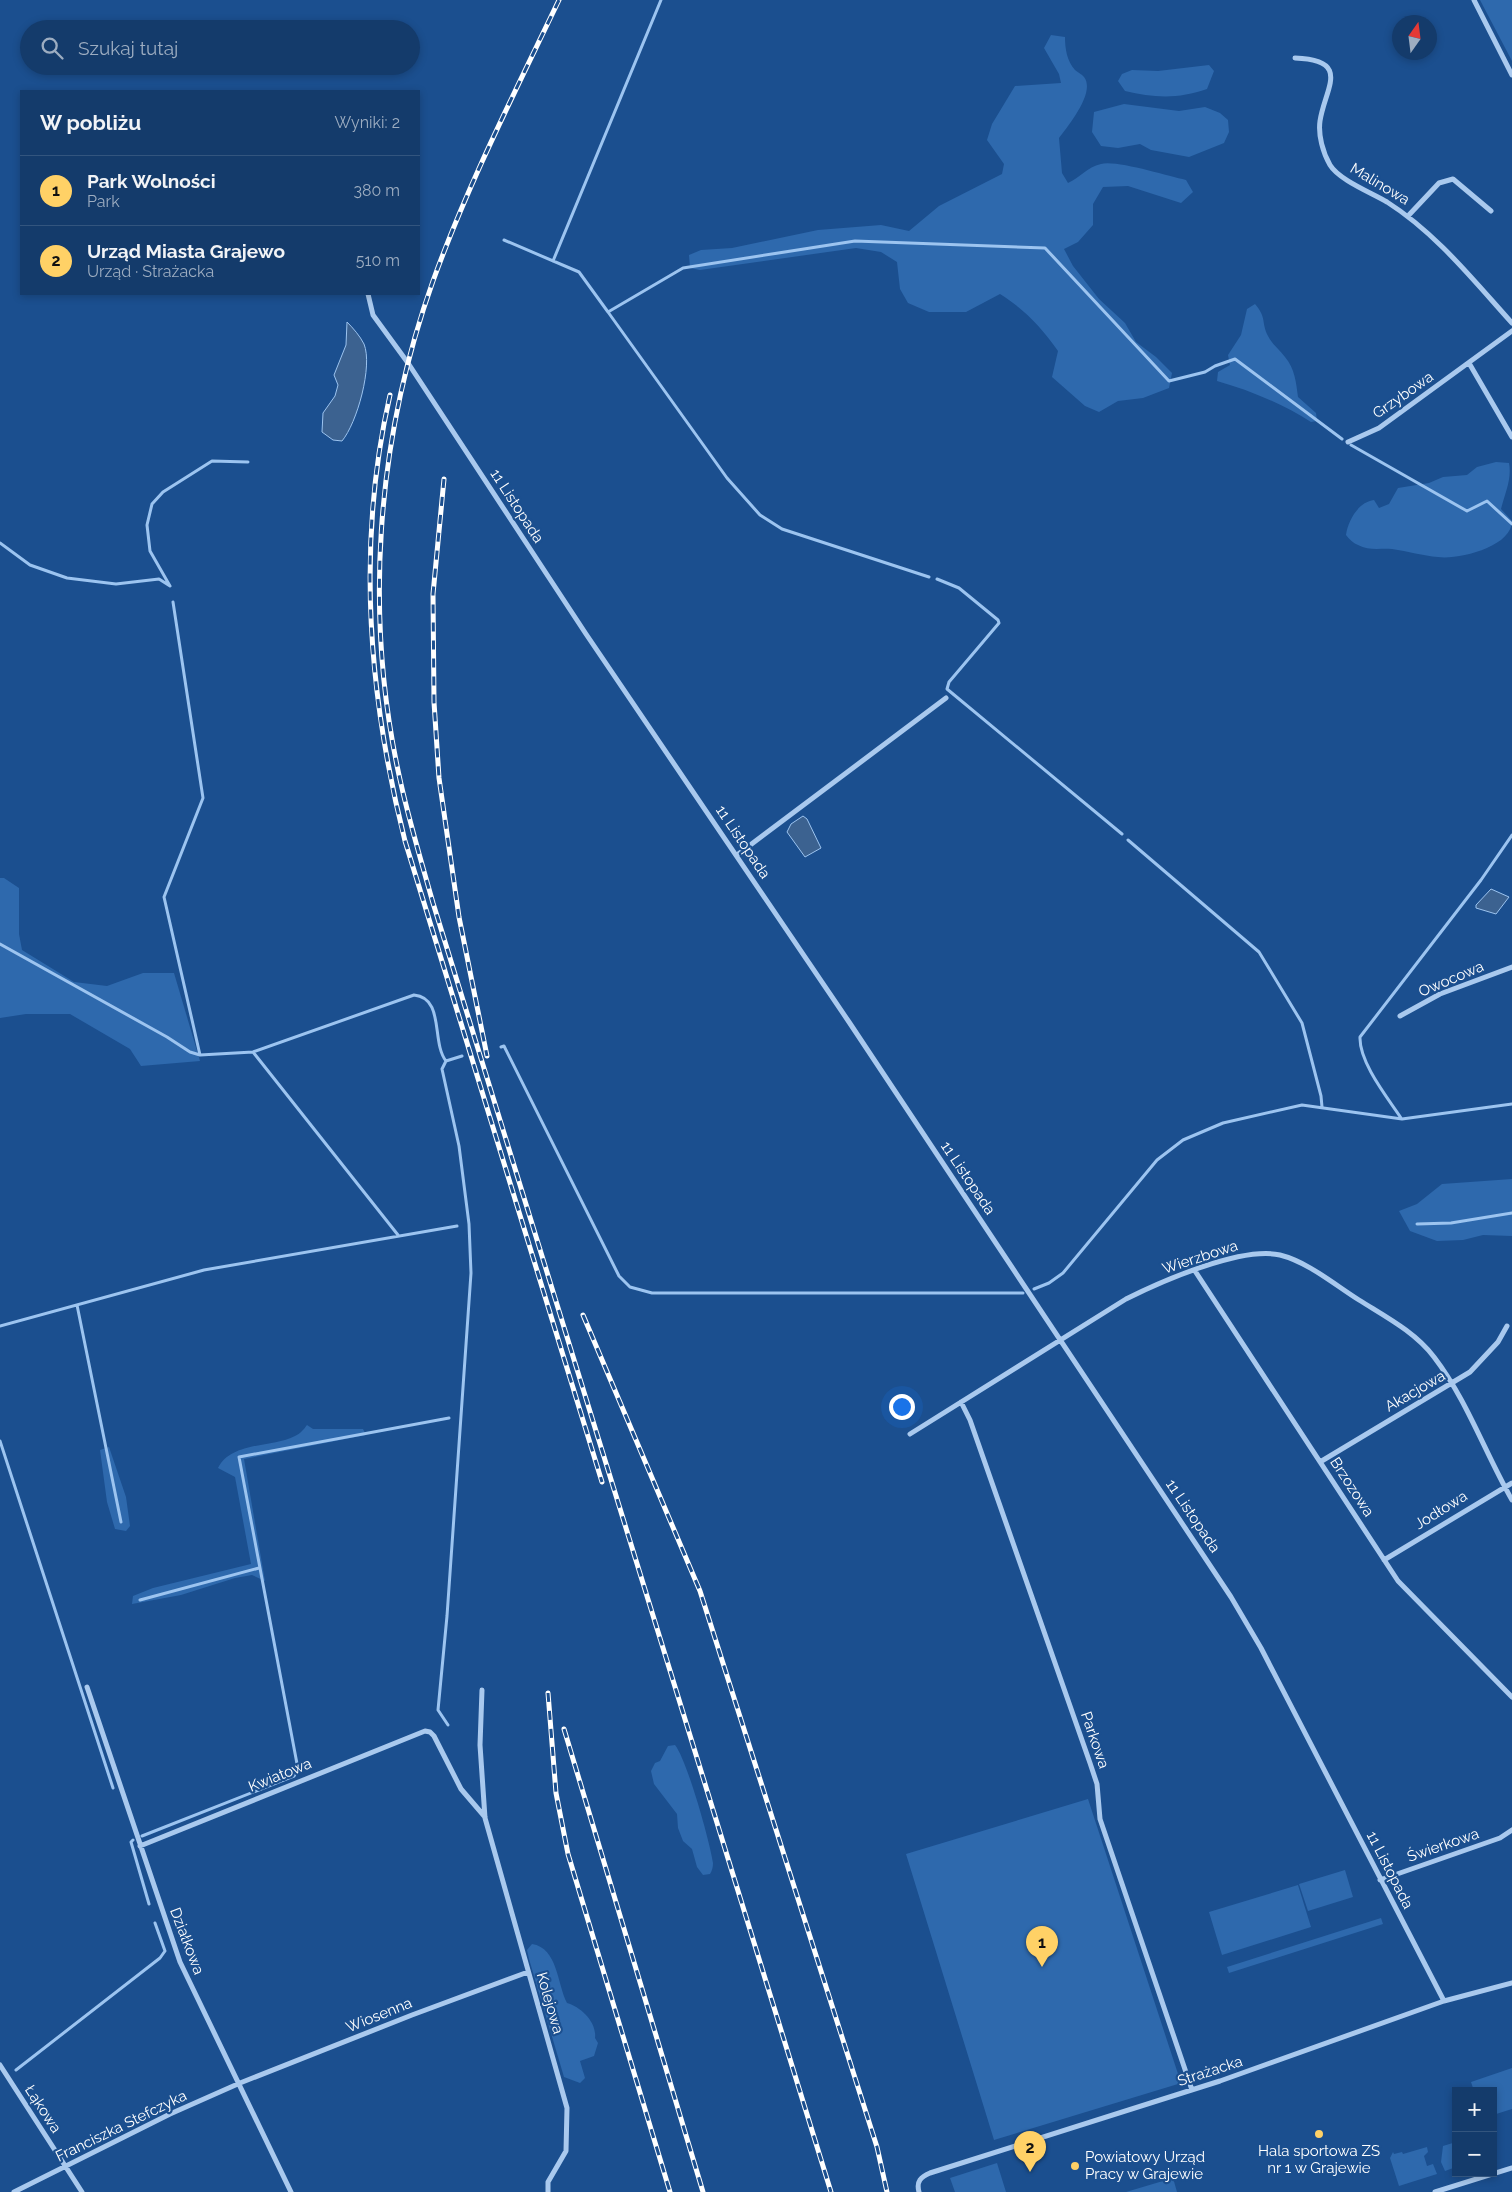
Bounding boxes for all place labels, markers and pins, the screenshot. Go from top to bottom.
pin: 1 [1026,1926,1058,1967]
marker: Hala sportowa ZS nr 1 w Grajewie [1313,2128,1325,2140]
pin: 2 [1014,2131,1046,2172]
place label: Hala sportowa ZS nr 1 w Grajewie [1258,2142,1380,2177]
place label: Powiatowy Urząd Pracy w Grajewie [1085,2148,1205,2183]
marker: Powiatowy Urząd Pracy w Grajewie [1069,2160,1081,2172]

